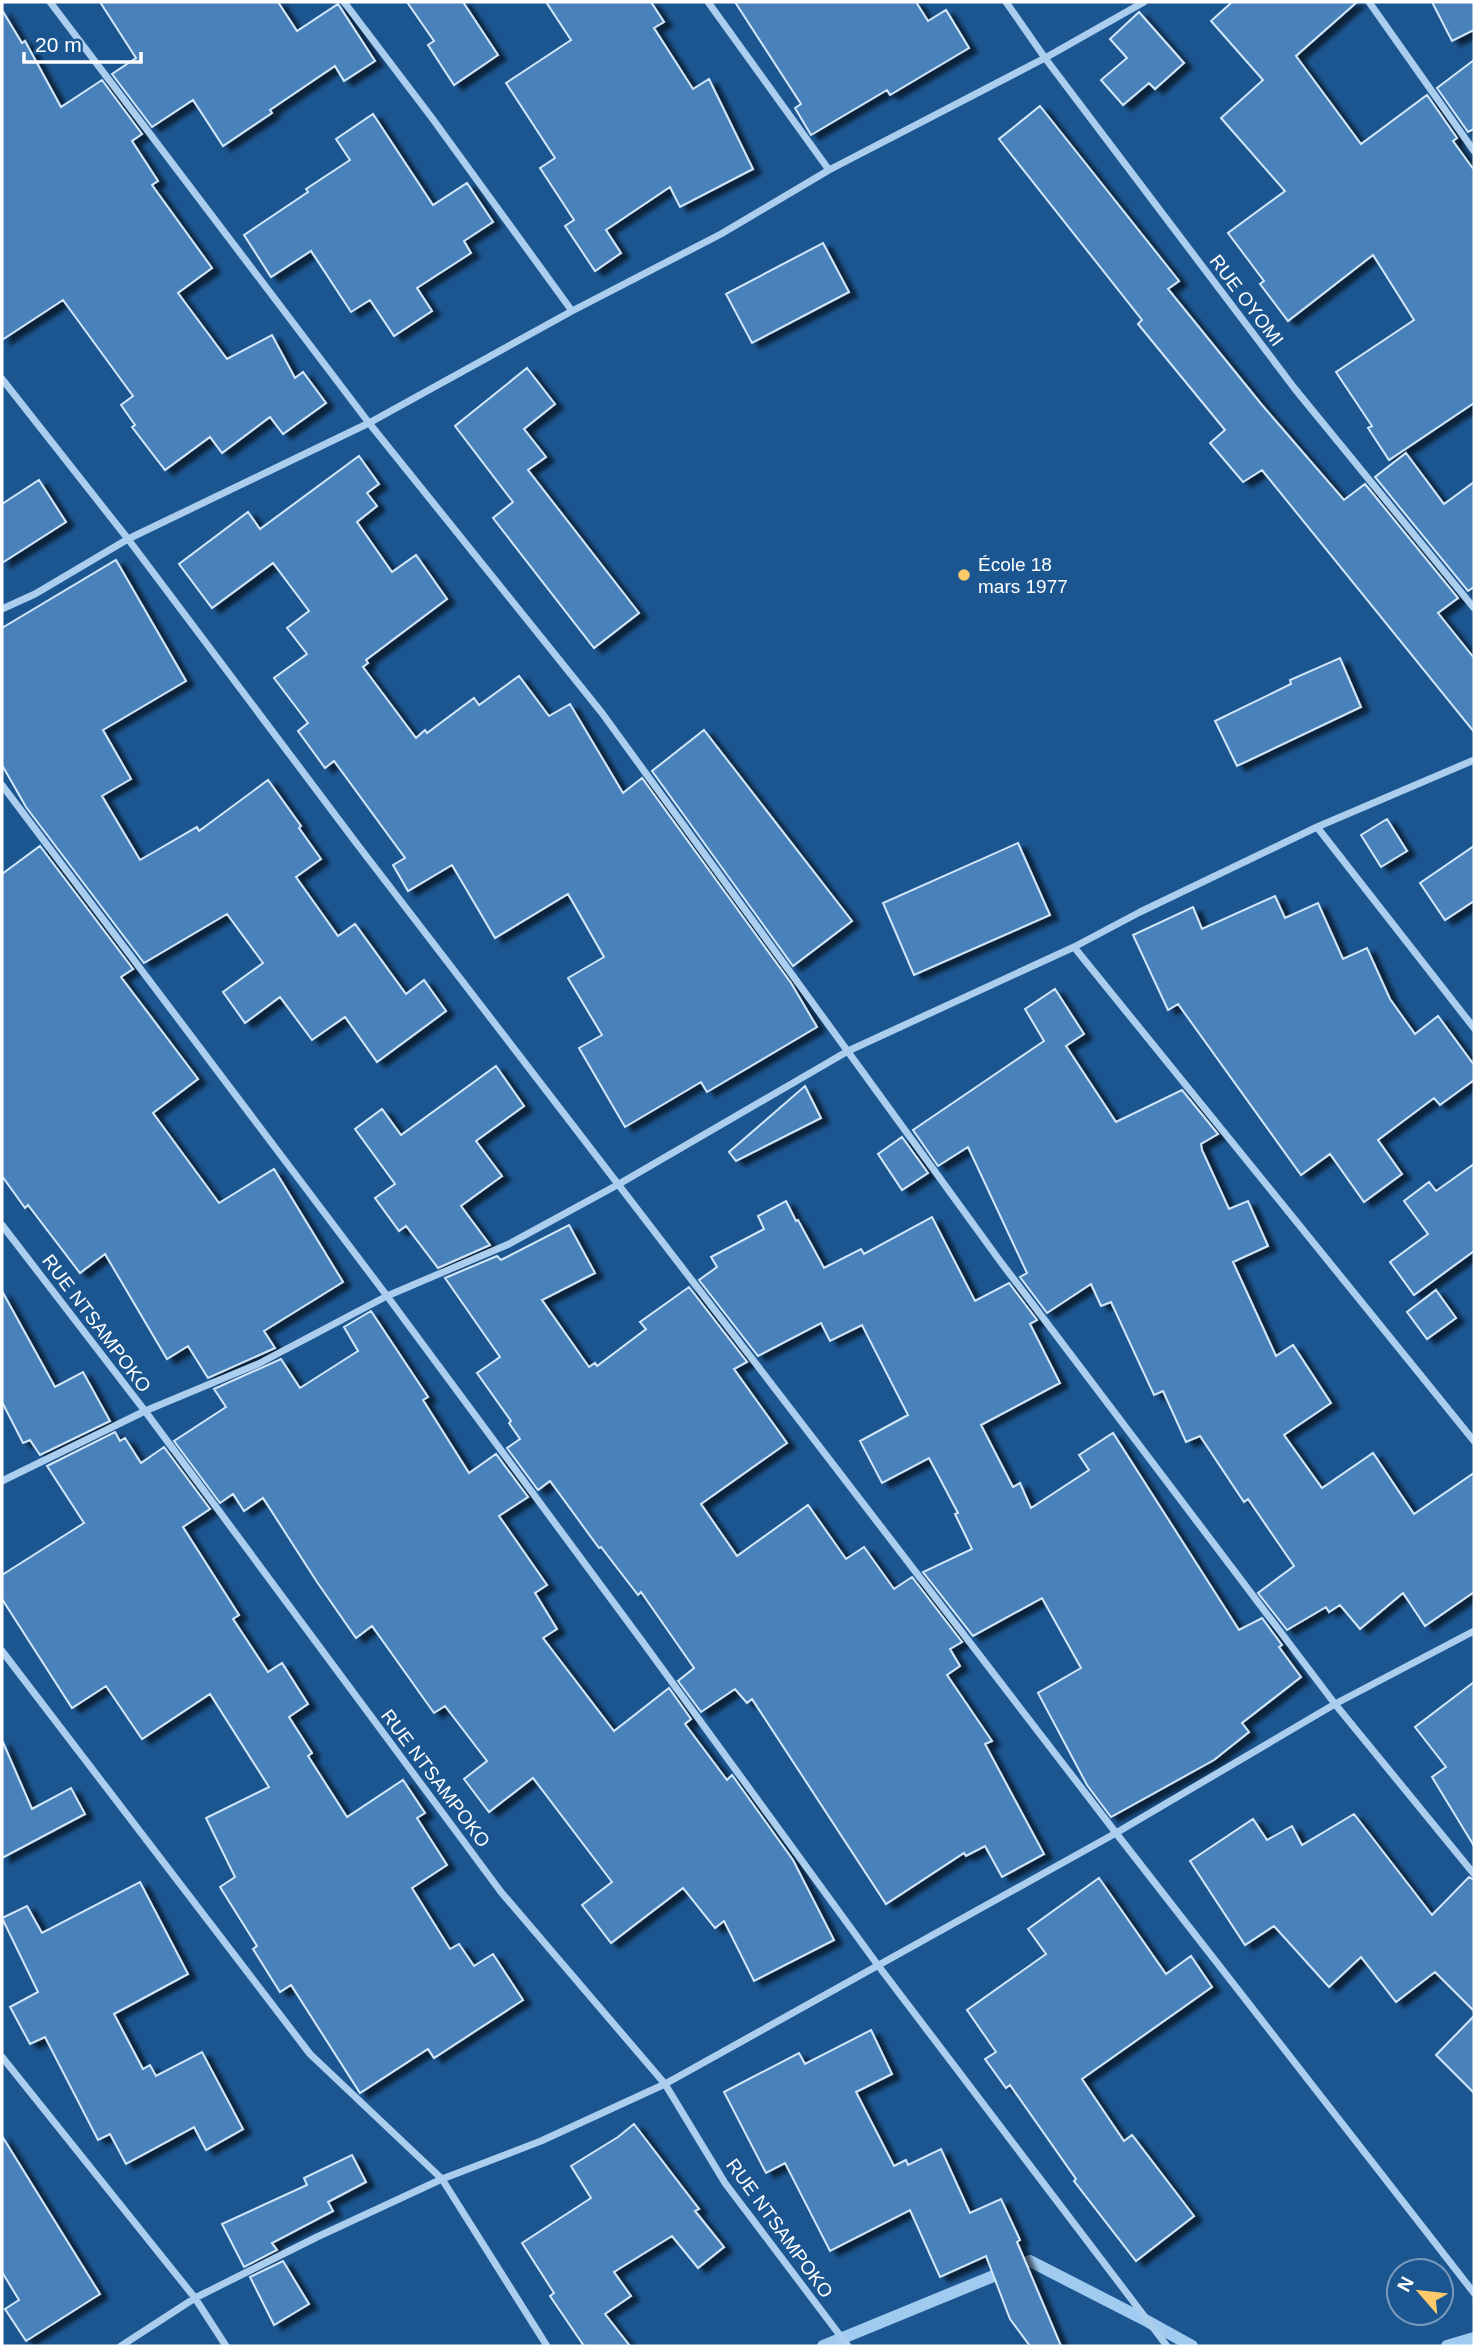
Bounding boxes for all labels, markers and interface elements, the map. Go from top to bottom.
scale bar [24,21,142,65]
text: 20 m [35,33,82,56]
street label: RUE OYOMI [1205,251,1288,350]
place label: École 18 mars 1977 [978,554,1068,597]
marker: École 18 mars 1977 [956,567,972,583]
street label: RUE NTSAMPOKO [38,1250,155,1396]
street label: RUE NTSAMPOKO [377,1705,494,1851]
street label: RUE NTSAMPOKO [722,2155,837,2302]
north arrow [1385,2257,1455,2327]
text: N [1393,2273,1418,2295]

